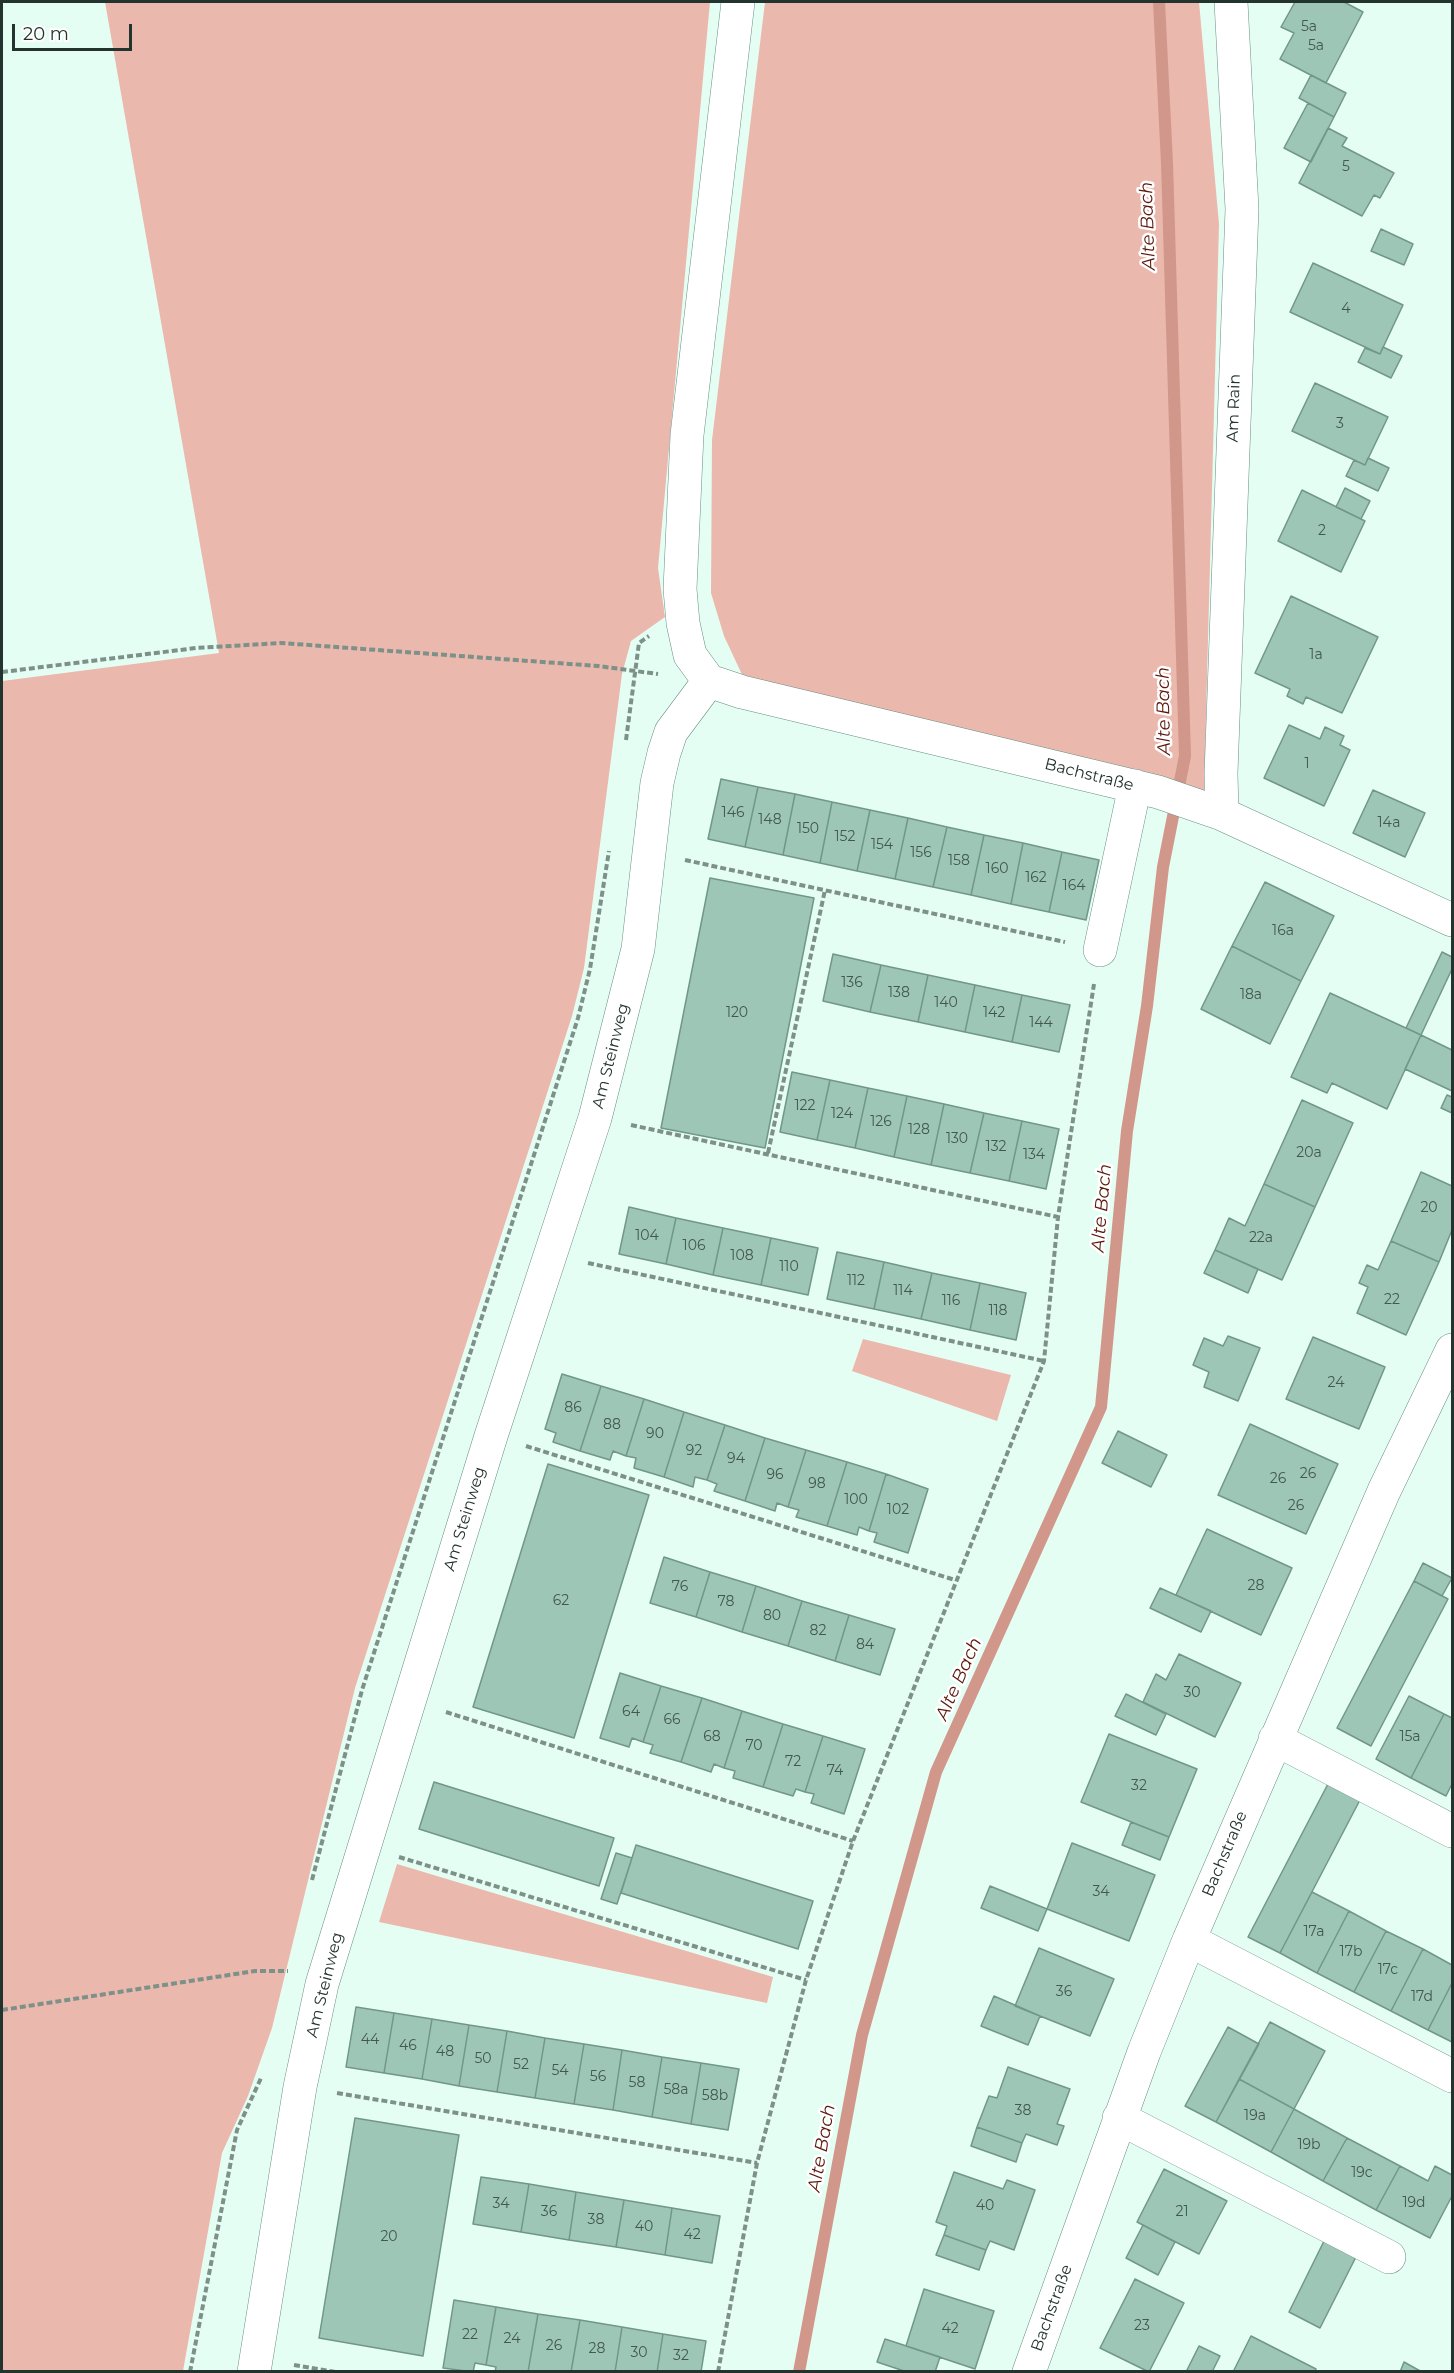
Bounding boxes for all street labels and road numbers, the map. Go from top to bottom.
street label: Am Rain [1223,373,1245,443]
street label: Bachstraße [1042,755,1136,795]
street label: Am Steinweg [589,1001,633,1111]
street label: Am Steinweg [440,1465,490,1573]
street label: Bachstraße [1198,1808,1252,1900]
street label: Am Steinweg [303,1930,347,2040]
street label: Bachstraße [1027,2262,1077,2354]

